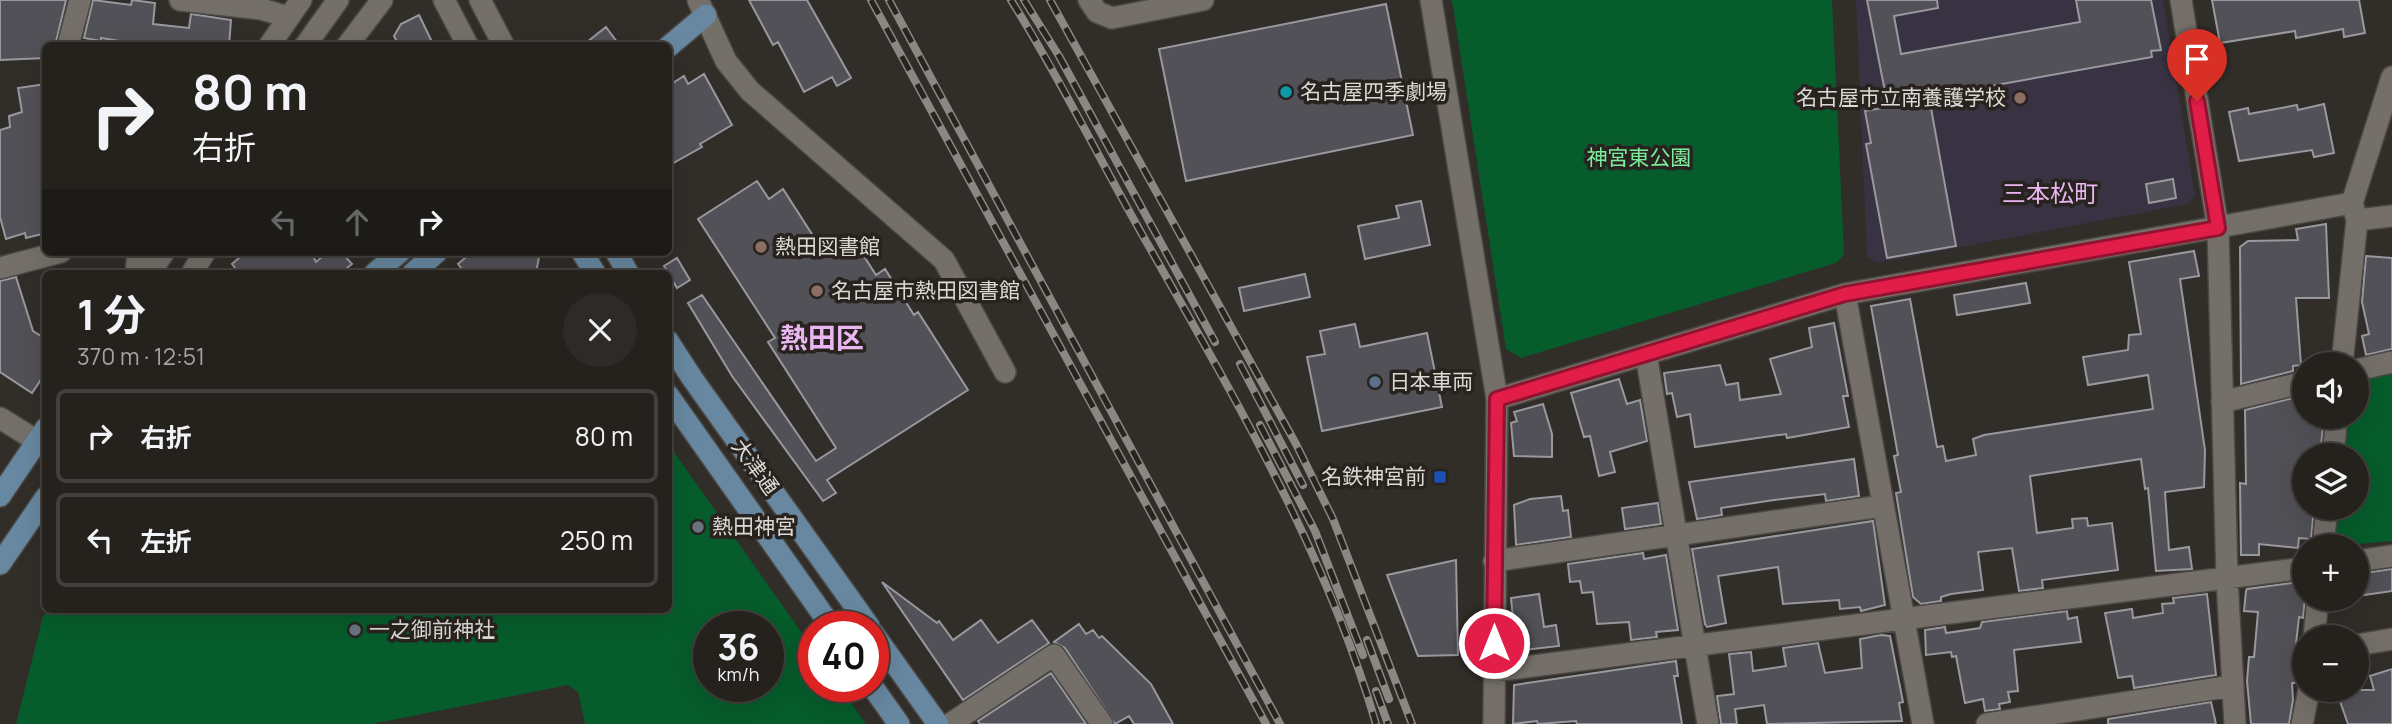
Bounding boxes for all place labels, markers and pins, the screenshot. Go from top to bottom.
pin [2167,29,2227,101]
place label: 名古屋四季劇場 [1300,77,1447,105]
place label: 名古屋市立南養護学校 [1796,83,2006,111]
marker: 名古屋四季劇場 [1278,84,1294,100]
marker: 名古屋市立南養護学校 [2012,90,2028,106]
place label: 熱田図書館 [775,232,880,260]
marker: 熱田図書館 [753,239,769,255]
place label: 名古屋市熱田図書館 [831,276,1020,304]
marker: 名古屋市熱田図書館 [809,283,825,299]
place label: 日本車両 [1389,367,1473,395]
marker: 日本車両 [1367,374,1383,390]
place label: 名鉄神宮前 [1321,462,1426,490]
marker: 名鉄神宮前 [1432,469,1448,485]
place label: 熱田神宮 [712,512,796,540]
marker: 熱田神宮 [690,519,706,535]
place label: 一之御前神社 [369,615,495,643]
marker: 一之御前神社 [347,622,363,638]

